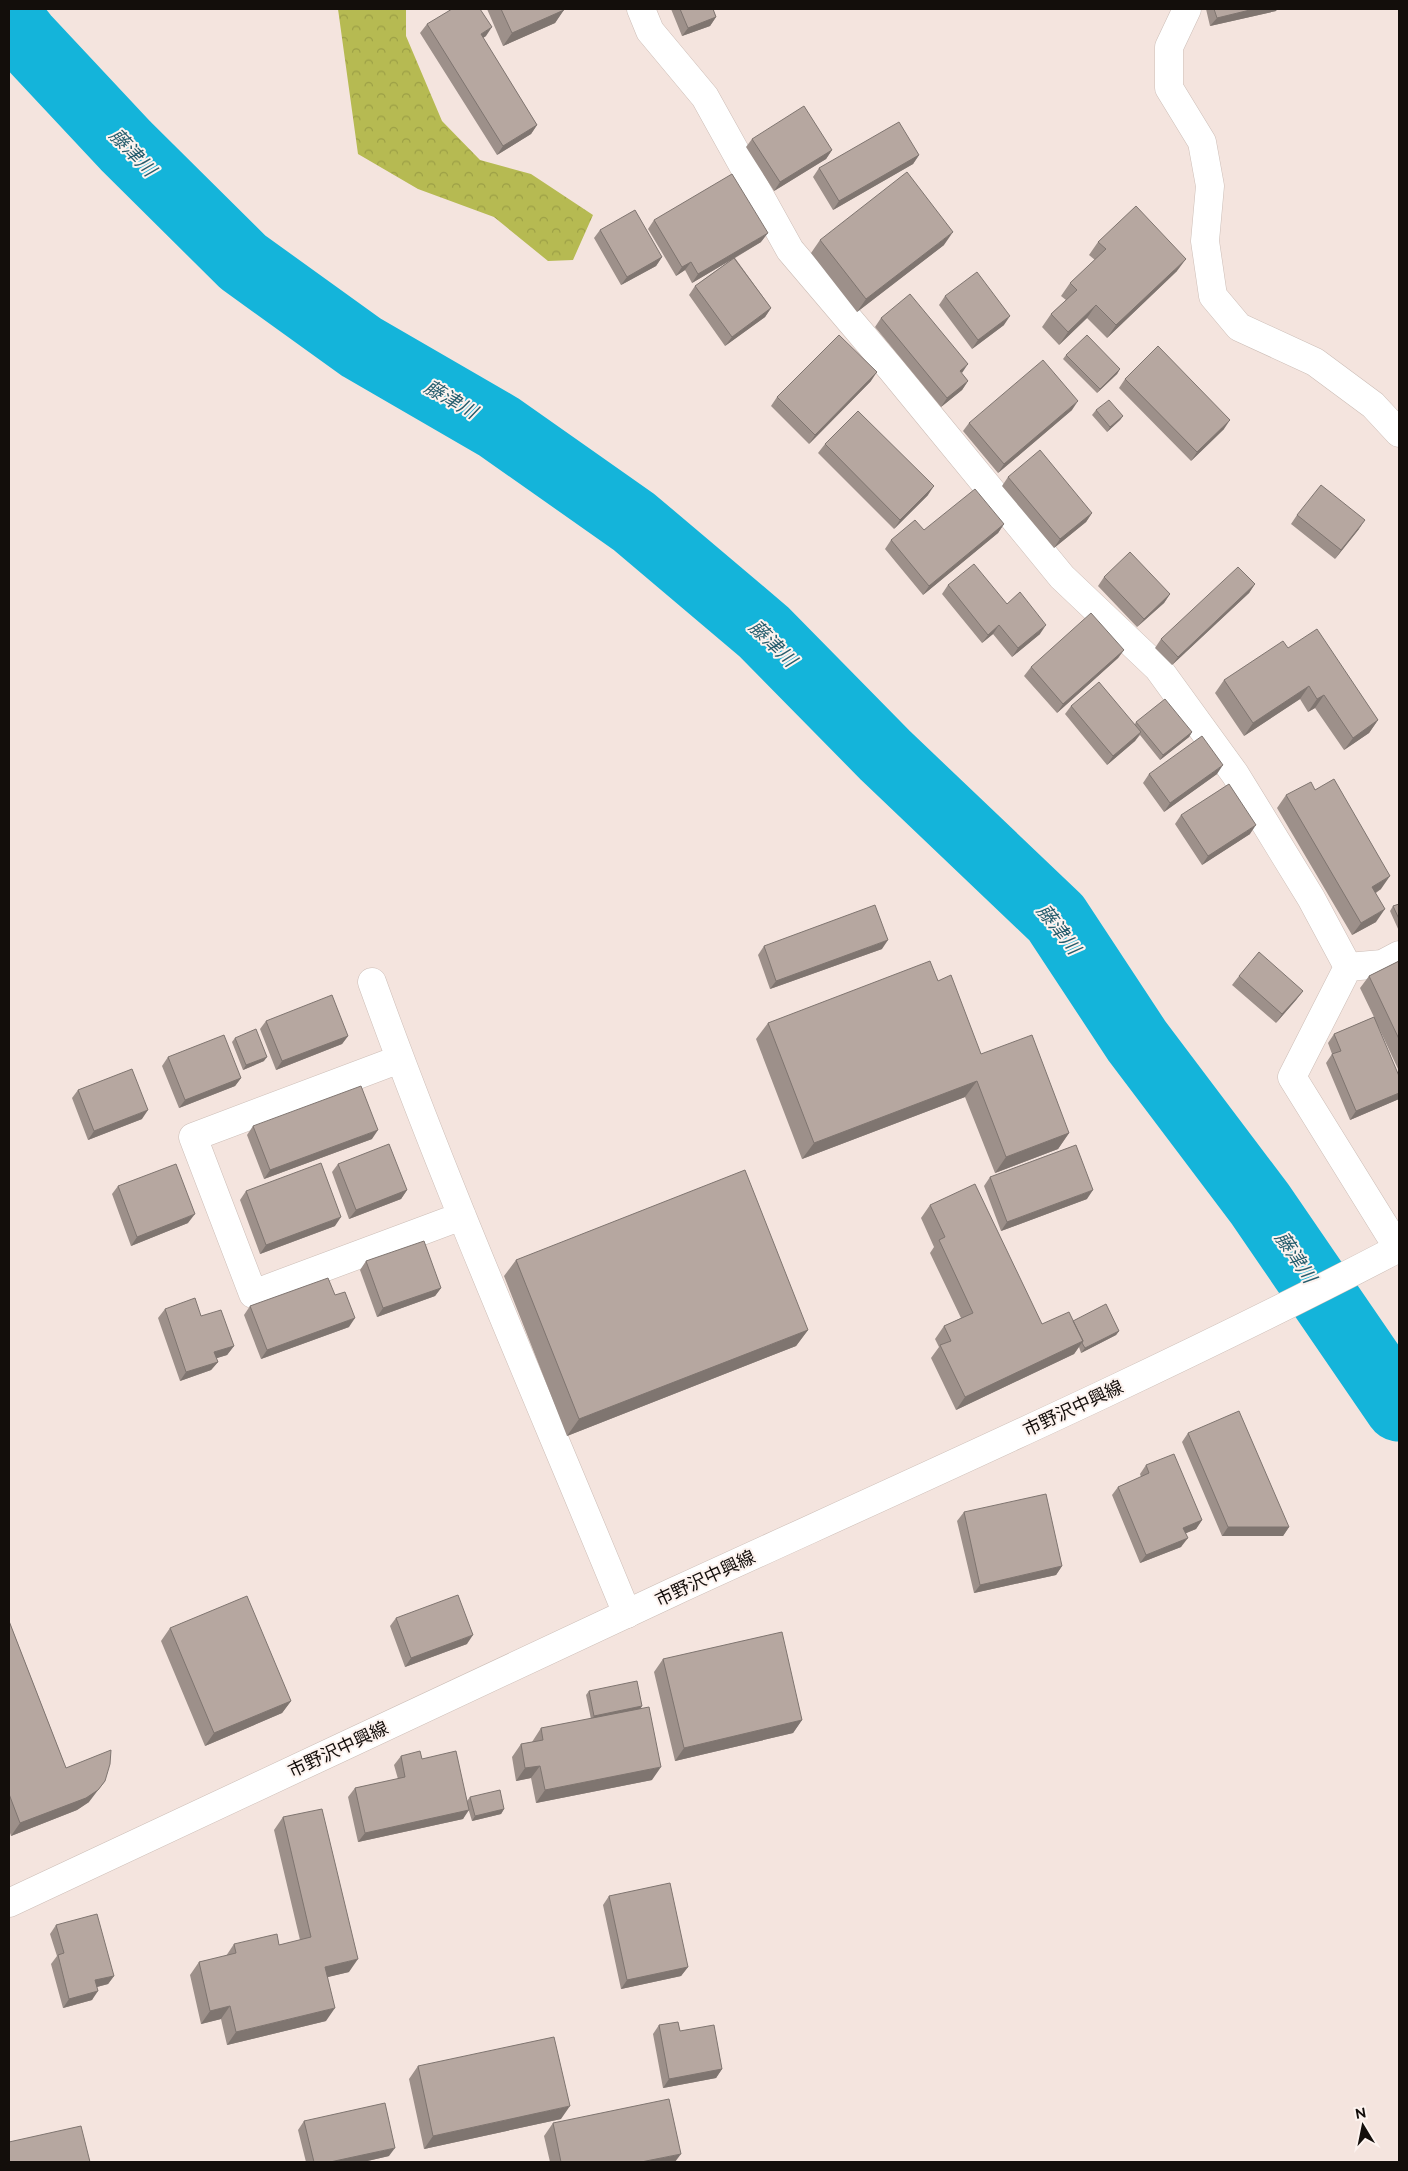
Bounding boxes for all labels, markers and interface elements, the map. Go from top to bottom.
water label: 藤津川 [105,124,162,182]
water label: 藤津川 [421,375,483,424]
water label: 藤津川 [745,615,803,672]
water label: 藤津川 [1033,900,1086,960]
water label: 藤津川 [1271,1227,1322,1288]
street label: 市野沢中興線 [1020,1376,1126,1440]
street label: 市野沢中興線 [652,1546,758,1610]
street label: 市野沢中興線 [285,1717,391,1781]
north arrow [1338,2101,1388,2151]
text: N [1354,2104,1367,2122]

